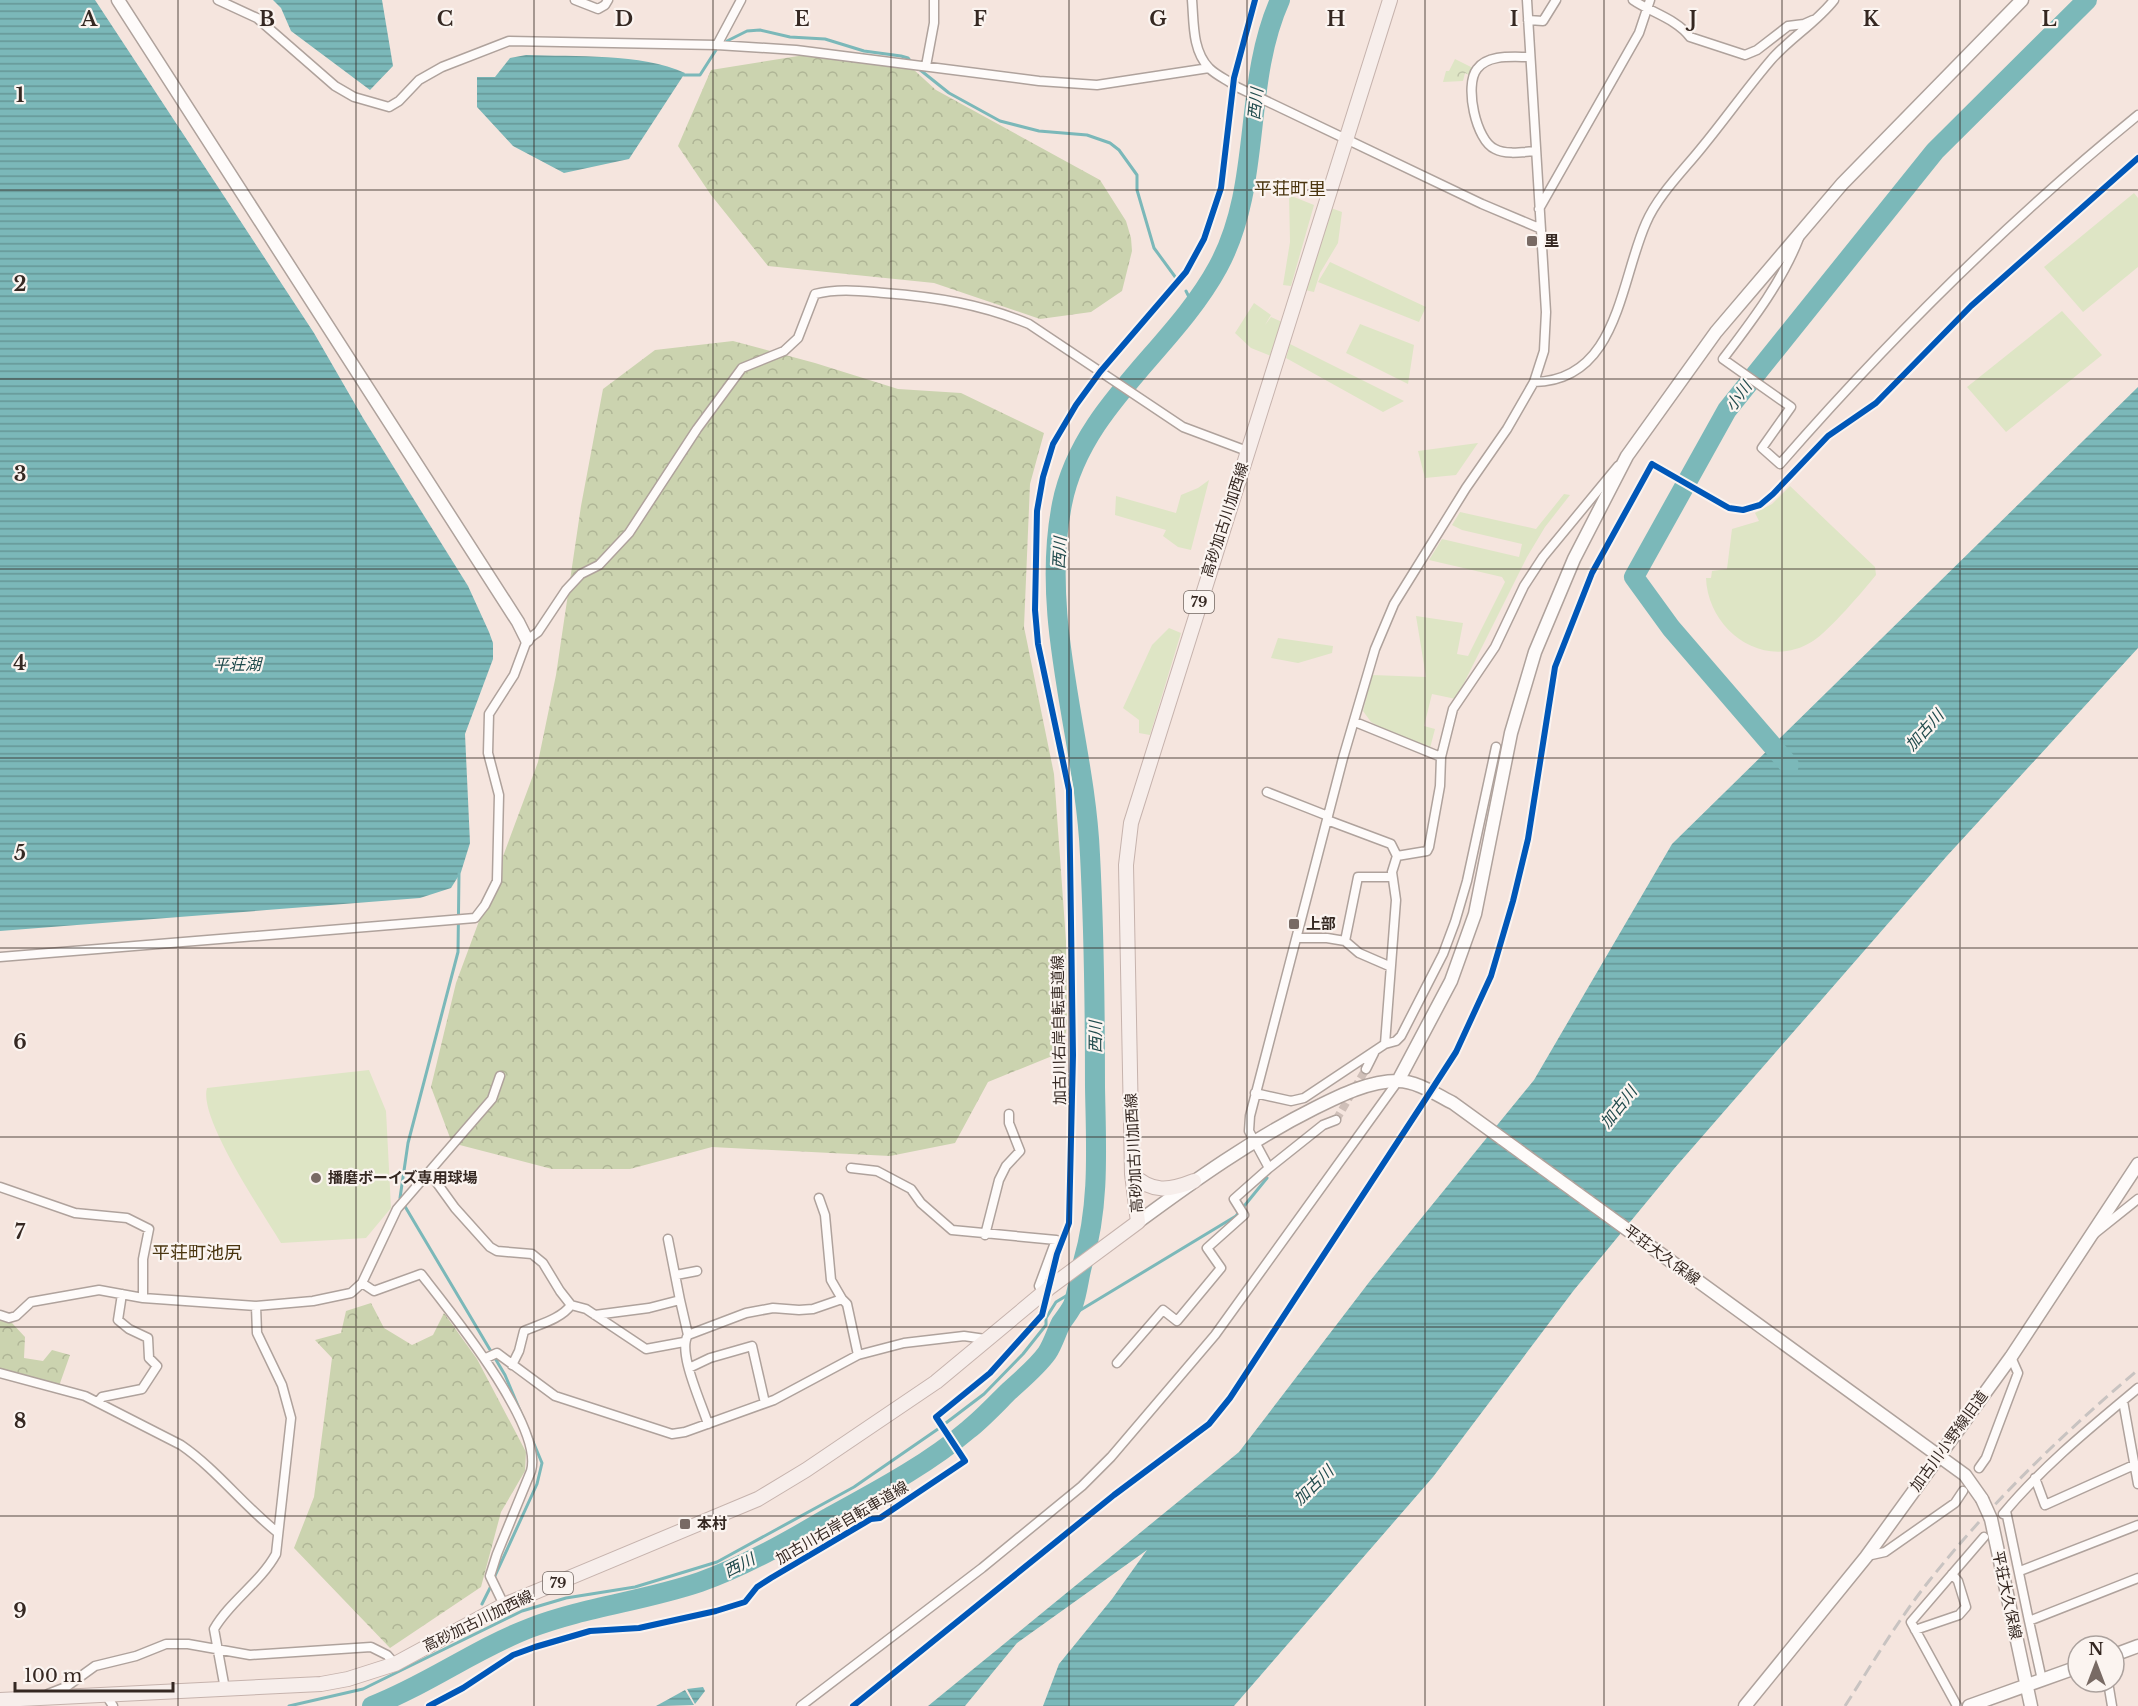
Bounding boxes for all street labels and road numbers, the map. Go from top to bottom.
street label: 高砂加古川加西線 [1197,460,1252,580]
road number: 79 [1184,591,1214,613]
street label: 加古川右岸自転車道線 [1048,955,1069,1105]
street label: 高砂加古川加西線 [1121,1093,1146,1213]
street label: 平荘大久保線 [1620,1220,1704,1289]
street label: 加古川小野線旧道 [1906,1387,1992,1495]
street label: 加古川右岸自転車道線 [772,1477,911,1568]
street label: 平荘大久保線 [1989,1549,2026,1641]
road number: 79 [543,1572,573,1594]
street label: 高砂加古川加西線 [420,1586,536,1655]

